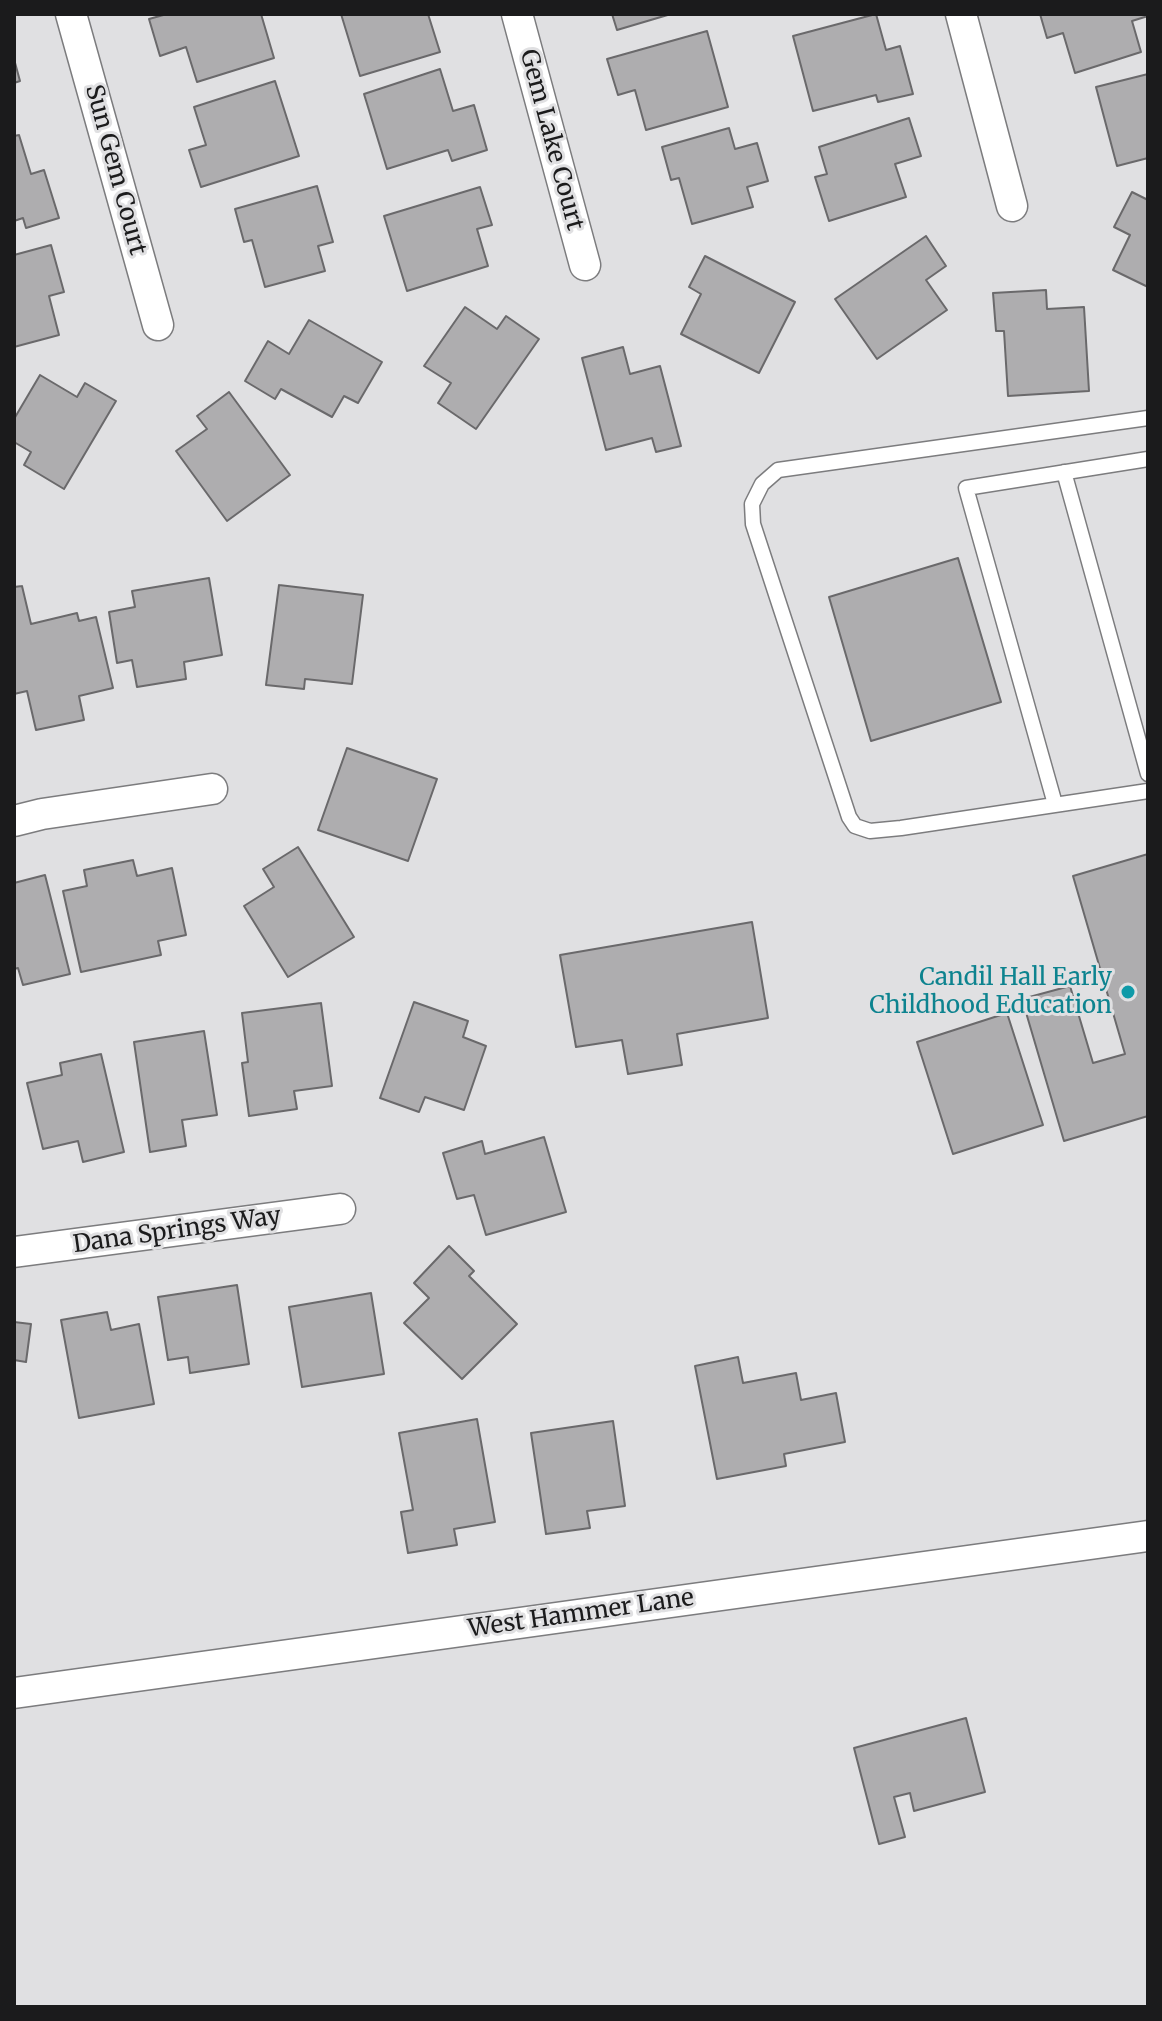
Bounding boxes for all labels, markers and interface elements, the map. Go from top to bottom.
street label: Gem Lake Court [513,47,589,233]
street label: Sun Gem Court [78,82,152,258]
place label: Candil Hall Early Childhood Education [869,964,1112,1020]
marker: Candil Hall Early Childhood Education [1119,983,1137,1001]
street label: Dana Springs Way [71,1202,283,1260]
street label: West Hammer Lane [466,1584,696,1644]

